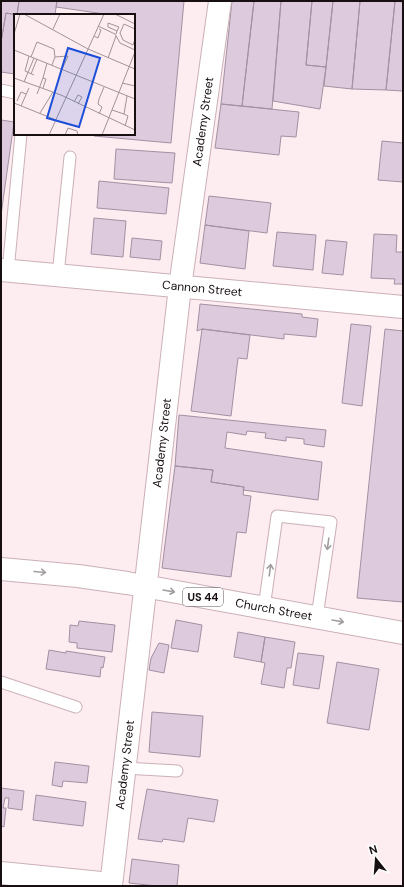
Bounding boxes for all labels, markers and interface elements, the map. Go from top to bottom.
inset map [14,14,135,135]
street label: Academy Street [189,76,217,167]
street label: Cannon Street [161,277,243,300]
street label: Academy Street [149,397,175,489]
one-way arrow [324,537,332,550]
one-way arrow [266,564,274,577]
one-way arrow [33,569,46,576]
one-way arrow [162,587,175,595]
road number: US 44 [183,588,223,606]
street label: Church Street [234,595,314,624]
one-way arrow [331,617,344,625]
street label: Academy Street [112,719,138,810]
north arrow [356,839,396,879]
text: N [367,842,379,857]

